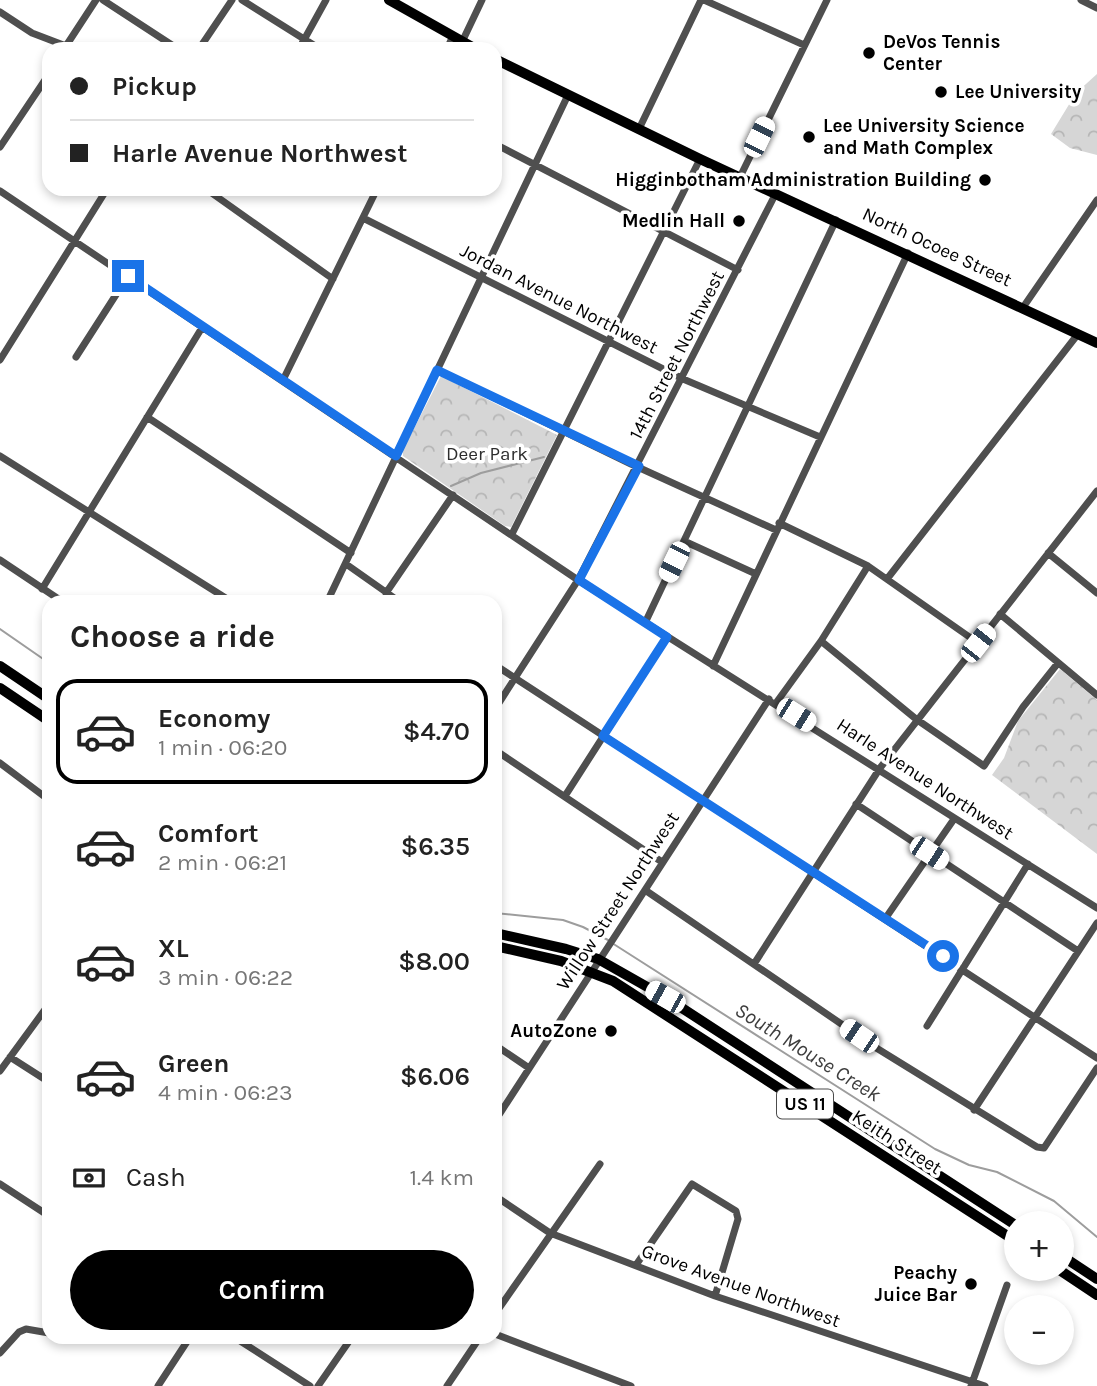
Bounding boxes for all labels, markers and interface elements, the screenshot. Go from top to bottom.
place label: DeVos Tennis Center [883,31,1000,75]
marker: DeVos Tennis Center [861,45,877,61]
text: Pickup [112,71,197,102]
place label: Lee University [955,81,1082,103]
marker: Lee University [933,84,949,100]
car [741,114,778,160]
place label: Lee University Science and Math Complex [823,115,1024,159]
marker: Lee University Science and Math Complex [801,129,817,145]
text: Harle Avenue Northwest [112,138,407,169]
place label: Higginbotham Administration Building [615,169,971,191]
marker: Higginbotham Administration Building [977,172,993,188]
street label: North Ocoee Street [859,203,1015,291]
place label: Medlin Hall [622,210,725,232]
marker: Medlin Hall [731,213,747,229]
street label: Jordan Avenue Northwest [456,239,662,359]
route end [112,260,144,292]
street label: 14th Street Northwest [625,267,729,443]
park label: Deer Park [446,443,528,465]
car [656,539,693,585]
text: Choose a ride [70,618,275,655]
car [957,620,1000,666]
car [773,695,820,735]
icon: car [74,700,137,763]
text: Economy [158,703,270,734]
street label: Harle Avenue Northwest [833,714,1017,844]
text: $4.70 [403,716,470,747]
text: 1 min · 06:20 [158,734,287,761]
street label: Willow Street Northwest [552,808,684,994]
icon: car [74,815,137,878]
text: Comfort [158,818,259,849]
text: $6.35 [401,831,470,862]
car [906,833,953,873]
text: 2 min · 06:21 [158,849,287,876]
icon: car [74,930,137,993]
text: XL [158,933,189,964]
route start [927,940,959,972]
text: $8.00 [398,946,470,977]
text: 3 min · 06:22 [158,964,293,991]
car [642,978,689,1016]
water label: South Mouse Creek [731,998,885,1107]
car [836,1016,883,1056]
place label: AutoZone [510,1020,597,1042]
marker: AutoZone [603,1023,619,1039]
icon: car [74,1045,137,1108]
text: Green [158,1048,230,1079]
text: $6.06 [400,1061,470,1092]
text: 4 min · 06:23 [158,1079,293,1106]
road number: US 11 [777,1090,833,1119]
street label: Keith Street [848,1105,946,1179]
icon: cash [70,1159,108,1197]
text: Cash [126,1162,186,1193]
text: 1.4 km [410,1164,474,1191]
map controls [1004,1211,1074,1365]
button: + [1004,1211,1074,1281]
street label: Grove Avenue Northwest [639,1240,843,1332]
button: Confirm [70,1250,474,1330]
place label: Peachy Juice Bar [875,1262,958,1306]
marker: Peachy Juice Bar [963,1276,979,1292]
button: − [1004,1295,1074,1365]

